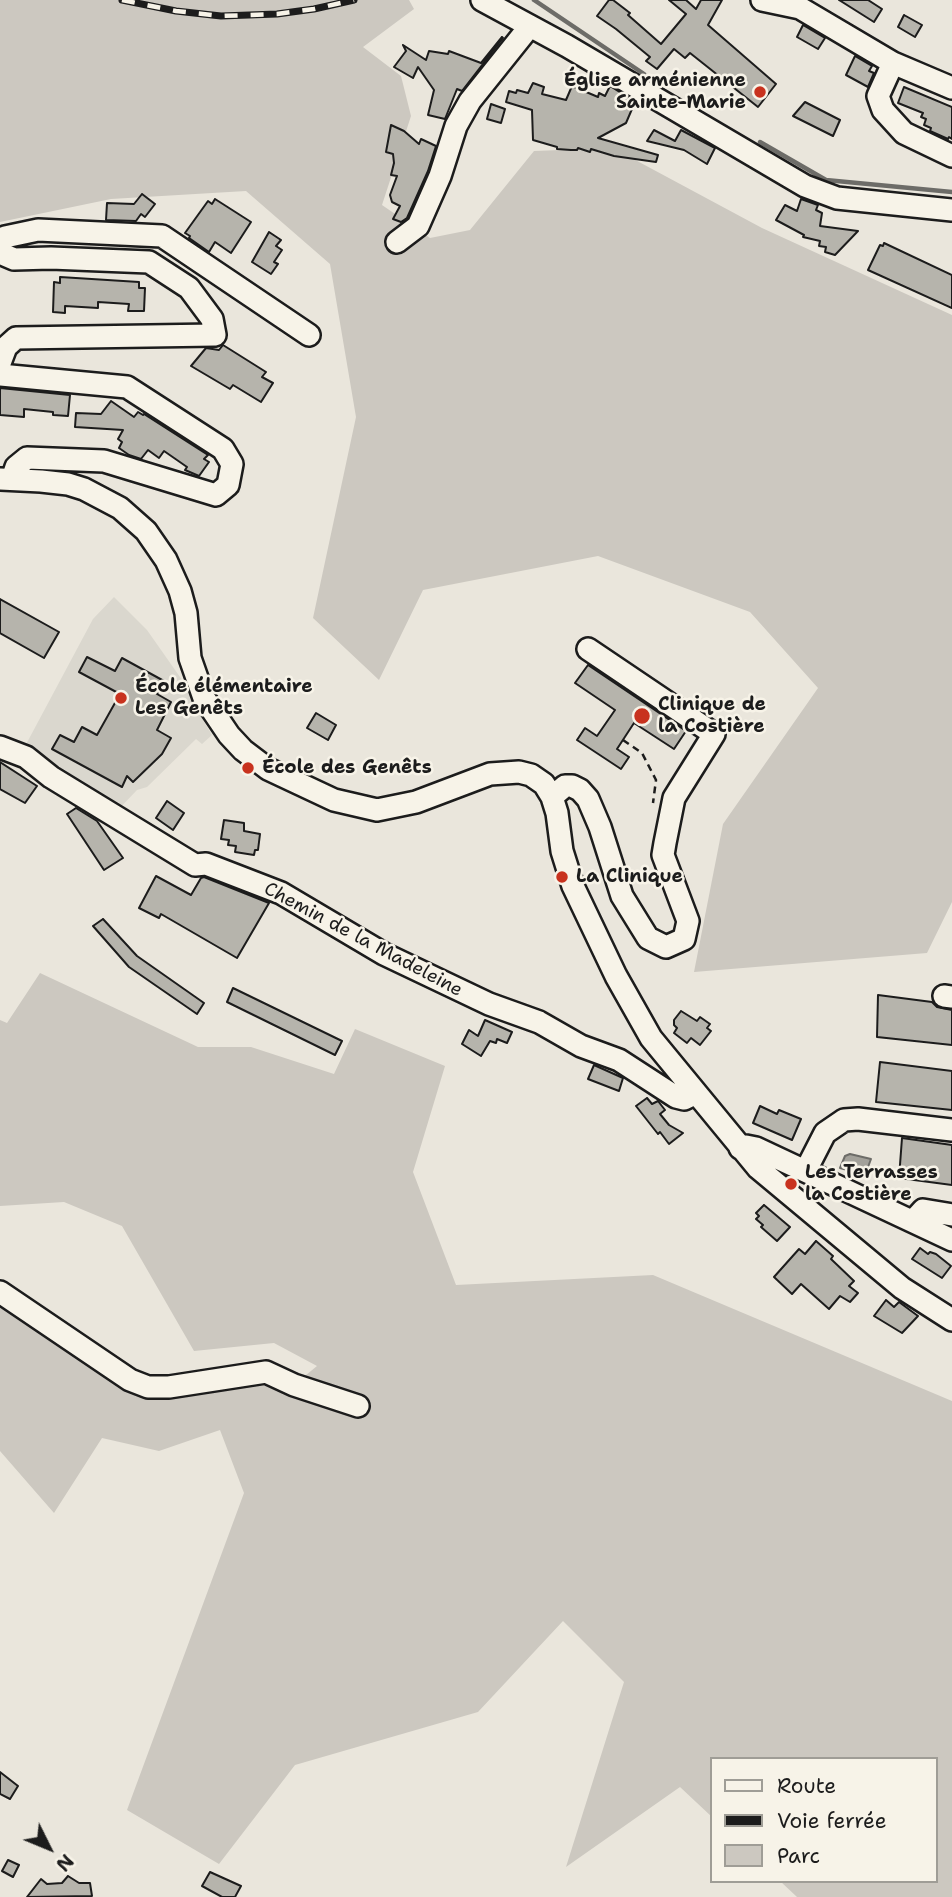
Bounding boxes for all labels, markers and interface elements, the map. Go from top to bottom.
place label: Église arménienne Sainte-Marie [564,70,746,114]
marker: Église arménienne Sainte-Marie [752,84,768,100]
place label: École élémentaire Les Genêts [135,676,313,720]
marker: École élémentaire Les Genêts [113,690,129,706]
place label: Clinique de la Costière [658,694,766,738]
marker: Clinique de la Costière [632,706,652,726]
place label: École des Genêts [262,757,432,779]
marker: École des Genêts [240,760,256,776]
place label: La Clinique [576,866,683,888]
marker: La Clinique [554,869,570,885]
street label: Chemin de la Madeleine [260,878,466,1002]
place label: Les Terrasses la Costière [805,1162,938,1206]
marker: Les Terrasses la Costière [783,1176,799,1192]
legend [710,1757,938,1883]
text: Route [777,1772,836,1800]
text: Voie ferrée [777,1807,887,1835]
north arrow [14,1813,84,1883]
text: Parc [777,1842,820,1870]
text: N [50,1849,79,1877]

